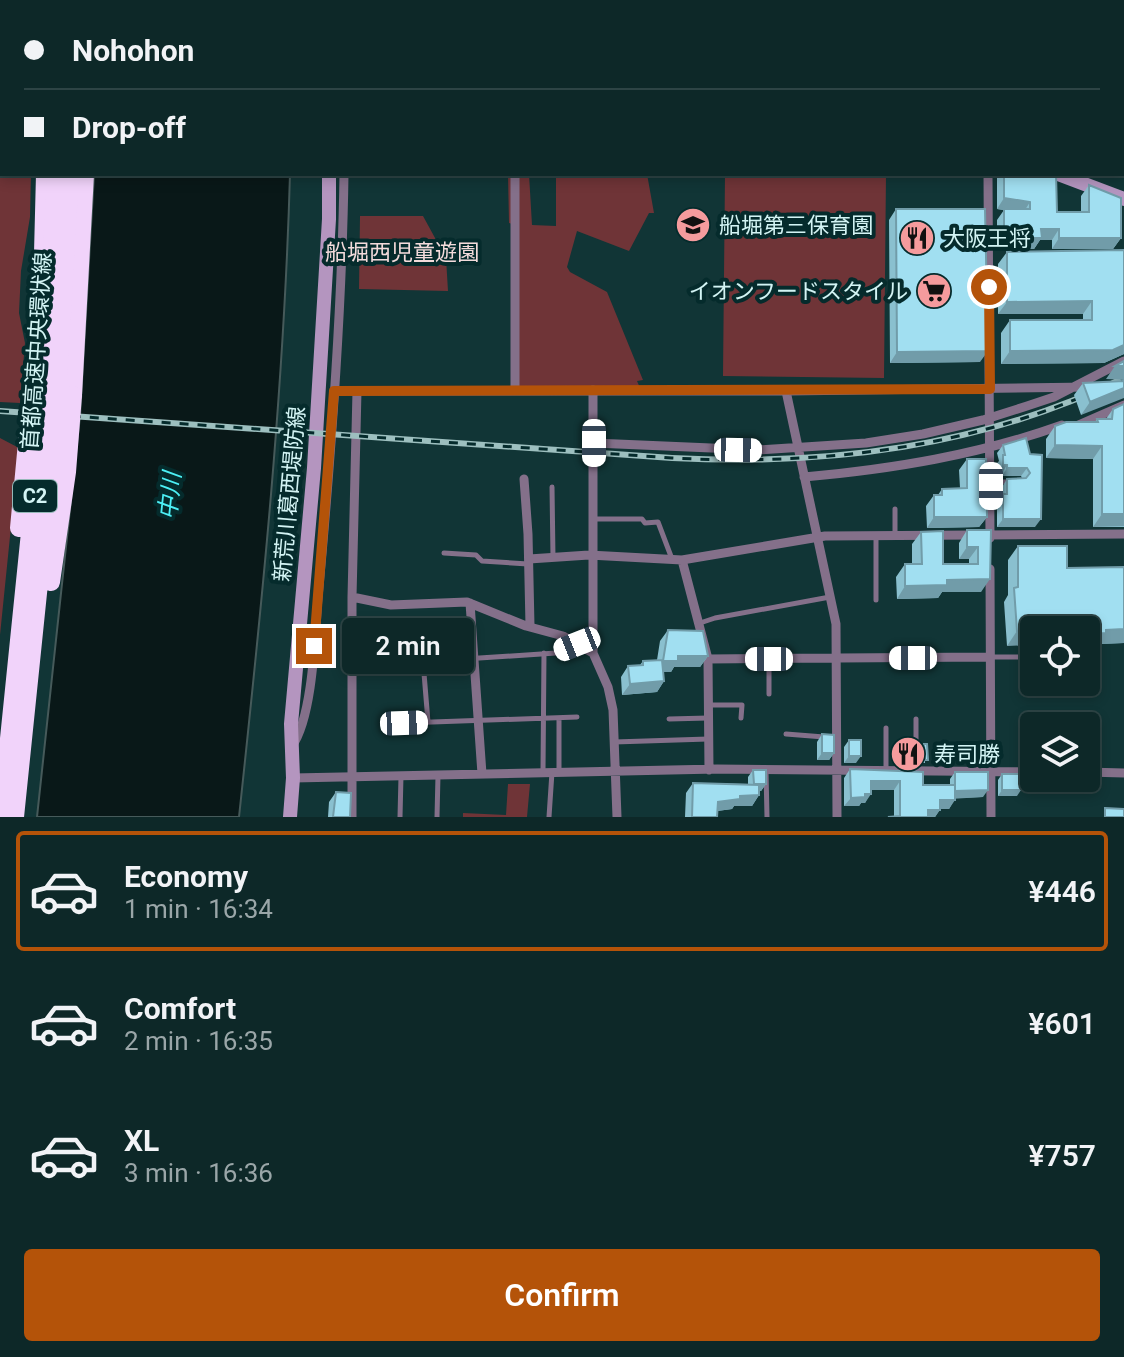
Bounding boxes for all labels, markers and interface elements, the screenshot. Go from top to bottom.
text: Nohohon [72,33,194,68]
text: Drop-off [72,110,186,145]
school or university icon: 船堀第三保育園 [674,206,712,244]
place label: 船堀第三保育園 [719,213,873,238]
restaurant icon: 大阪王将 [898,219,936,257]
place label: 大阪王将 [943,226,1031,251]
park label: 船堀西児童遊園 [325,240,479,265]
street label: 首都高速中央環状線 [17,251,56,451]
route start [971,269,1007,305]
supermarket icon: イオンフードスタイル [915,272,953,310]
place label: イオンフードスタイル [689,279,908,304]
street label: 新荒川葛西堤防線 [269,405,310,583]
car [582,419,606,467]
car [714,438,762,462]
car [979,462,1003,510]
water label: 中川 [154,468,187,521]
road number: C2 [13,480,57,512]
map controls [1020,616,1100,792]
button: locate [1020,616,1100,696]
callout: 2 min [342,618,474,674]
car [550,624,604,664]
route end [296,628,332,664]
text: 2 min [375,631,441,661]
car [889,646,937,670]
car [745,647,793,671]
car [380,710,428,736]
button: layers [1020,712,1100,792]
restaurant icon: 寿司勝 [889,735,927,773]
place label: 寿司勝 [934,742,1000,767]
icon: car [28,855,100,927]
text: Economy [124,859,248,894]
text: ¥446 [1029,874,1096,909]
text: 1 min · 16:34 [124,894,273,924]
icon: car [28,987,100,1059]
text: Comfort [124,991,236,1026]
text: ¥601 [1029,1006,1096,1041]
text: 2 min · 16:35 [124,1026,273,1056]
icon: car [28,1119,100,1191]
text: XL [124,1123,159,1158]
text: ¥757 [1029,1138,1096,1173]
text: 3 min · 16:36 [124,1158,273,1188]
button: Confirm [24,1249,1100,1341]

